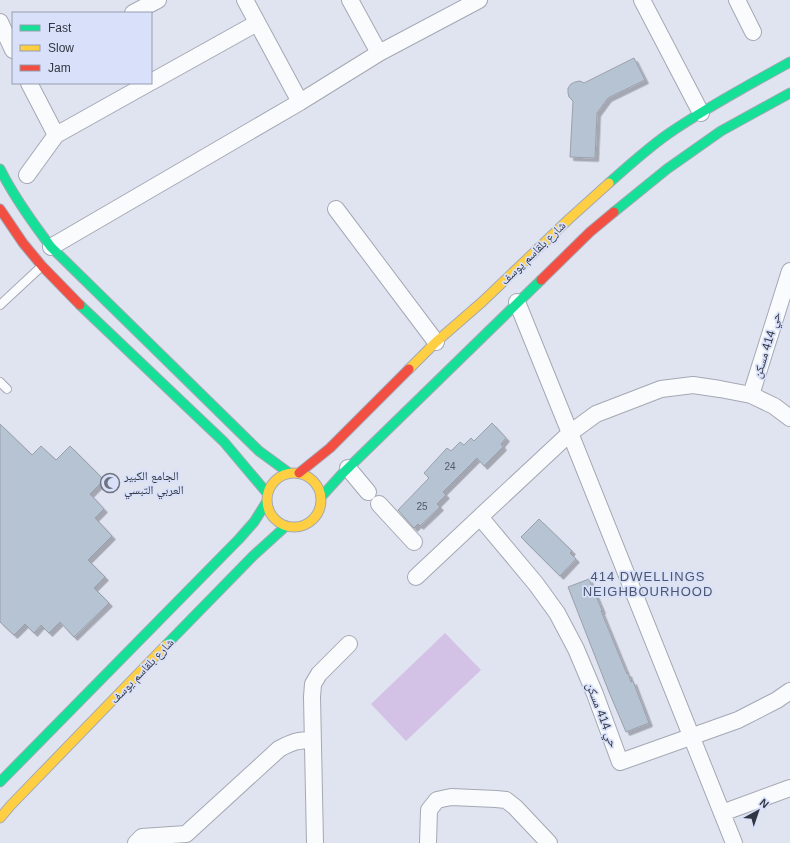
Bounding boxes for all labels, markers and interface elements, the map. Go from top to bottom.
legend [12,12,152,84]
text: Fast [48,21,72,35]
text: Slow [48,41,74,55]
text: Jam [48,61,71,75]
street label: شارع بلقاسم يوسف [498,218,569,288]
street label: حي 414 مسكن [750,310,787,381]
house number: 24 [444,461,456,472]
place label: الجامع الكبير العربي التبسي [123,469,184,500]
mosque icon: الجامع الكبير العربي التبسي [99,472,121,494]
house number: 25 [416,501,428,512]
district label: 414 DWELLINGS NEIGHBOURHOOD [583,569,713,599]
street label: شارع بلقاسم يوسف [107,635,177,707]
street label: حي 414 مسكن [580,680,621,751]
north arrow [738,791,778,831]
text: N [758,796,771,811]

